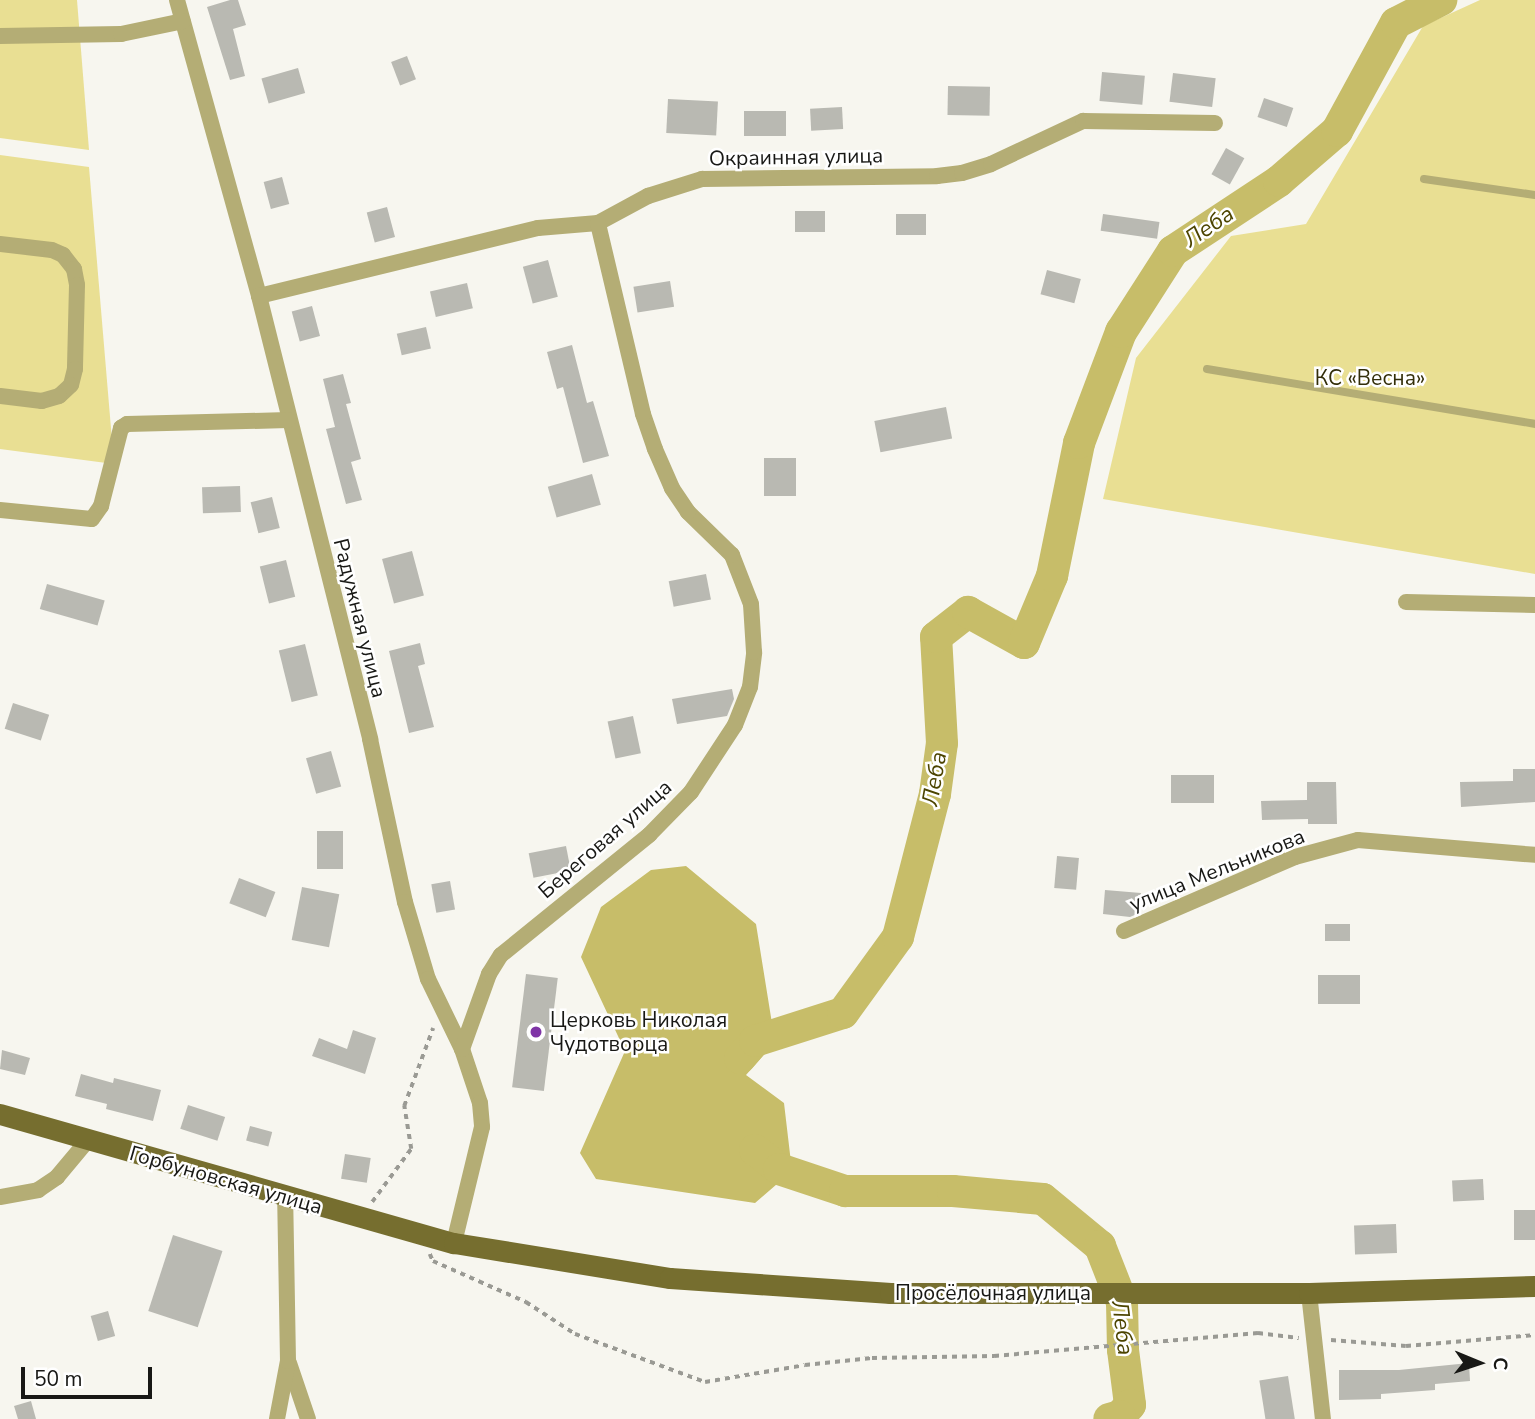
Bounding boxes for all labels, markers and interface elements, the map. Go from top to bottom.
street label: Окраинная улица [709,143,883,171]
water label: Леба [1179,200,1239,254]
park label: КС «Весна» [1315,365,1425,391]
street label: Радужная улица [328,536,392,700]
water label: Леба [917,750,953,808]
street label: Береговая улица [533,774,677,904]
street label: улица Мельникова [1126,823,1308,917]
place label: Церковь Николая Чудотворца [550,1007,727,1057]
marker: Церковь Николая Чудотворца [528,1024,544,1040]
street label: Горбуновская улица [127,1140,325,1220]
street label: Просёлочная улица [895,1280,1091,1306]
water label: Леба [1105,1299,1139,1357]
north arrow [1444,1328,1514,1398]
scale bar [24,1352,156,1396]
text: С [1487,1357,1513,1371]
text: 50 m [34,1365,83,1393]

